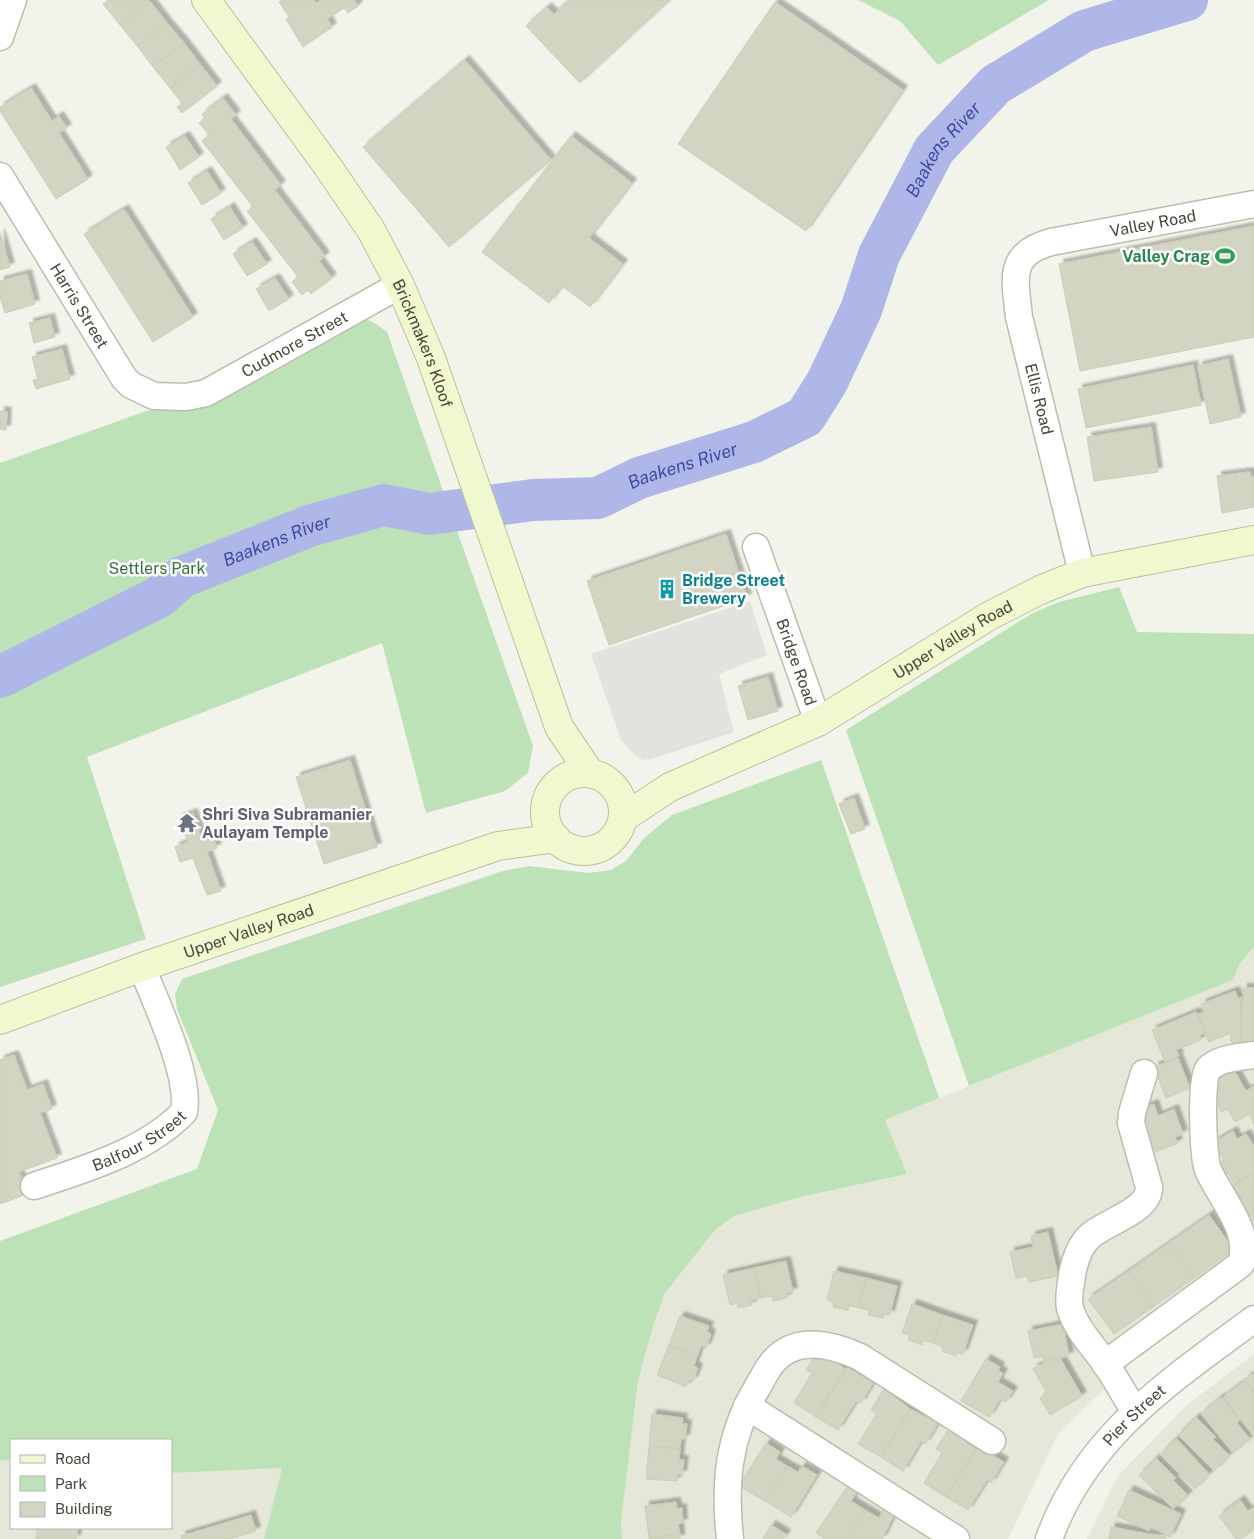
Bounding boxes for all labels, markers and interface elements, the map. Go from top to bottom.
water label: Baakens River [901,97,985,200]
street label: Valley Road [1108,206,1197,240]
sports icon: Valley Crag [1214,245,1236,267]
place label: Valley Crag [1122,247,1210,266]
street label: Harris Street [46,260,113,352]
street label: Brickmakers Kloof [389,276,457,410]
street label: Cudmore Street [238,307,351,381]
street label: Ellis Road [1021,361,1057,437]
water label: Baakens River [624,437,740,493]
water label: Baakens River [219,510,333,570]
park label: Settlers Park [109,559,205,578]
place label: Bridge Street Brewery [682,571,785,608]
building icon: Bridge Street Brewery [656,578,678,600]
street label: Upper Valley Road [889,596,1016,683]
street label: Bridge Road [773,616,821,708]
place label: Shri Siva Subramanier Aulayam Temple [202,805,372,842]
temple icon: Shri Siva Subramanier Aulayam Temple [176,812,198,834]
street label: Upper Valley Road [181,900,316,962]
street label: Balfour Street [89,1106,190,1175]
street label: Pier Street [1098,1380,1169,1449]
legend [10,1439,172,1529]
text: Road [55,1450,91,1467]
text: Park [55,1475,87,1492]
text: Building [55,1500,113,1517]

